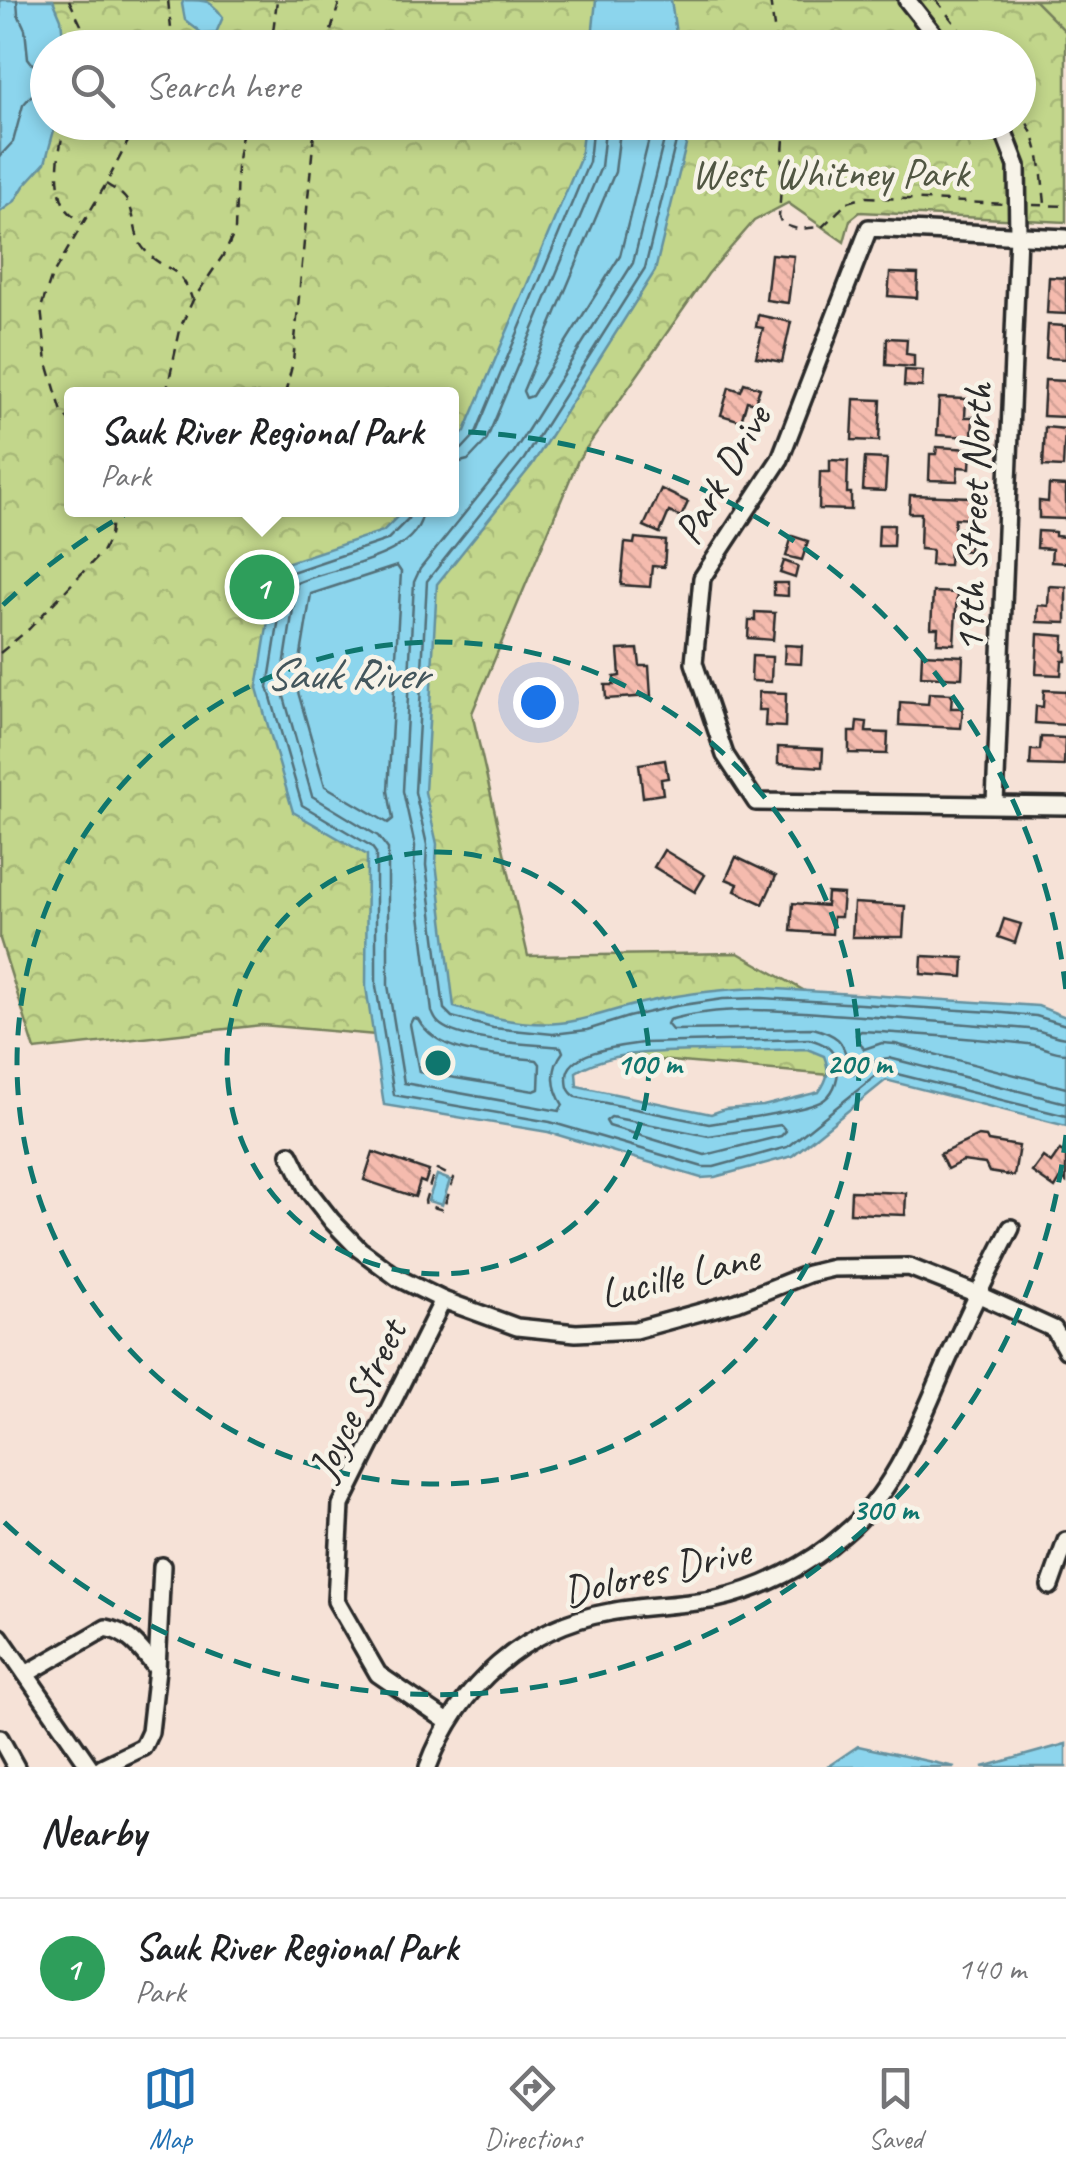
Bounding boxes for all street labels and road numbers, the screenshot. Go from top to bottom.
street label: 19th Street North [942,380,1005,654]
street label: Park Drive [661,394,784,554]
street label: Lucille Lane [595,1230,766,1321]
street label: Joyce Street [295,1308,420,1490]
street label: Dolores Drive [558,1524,757,1619]

